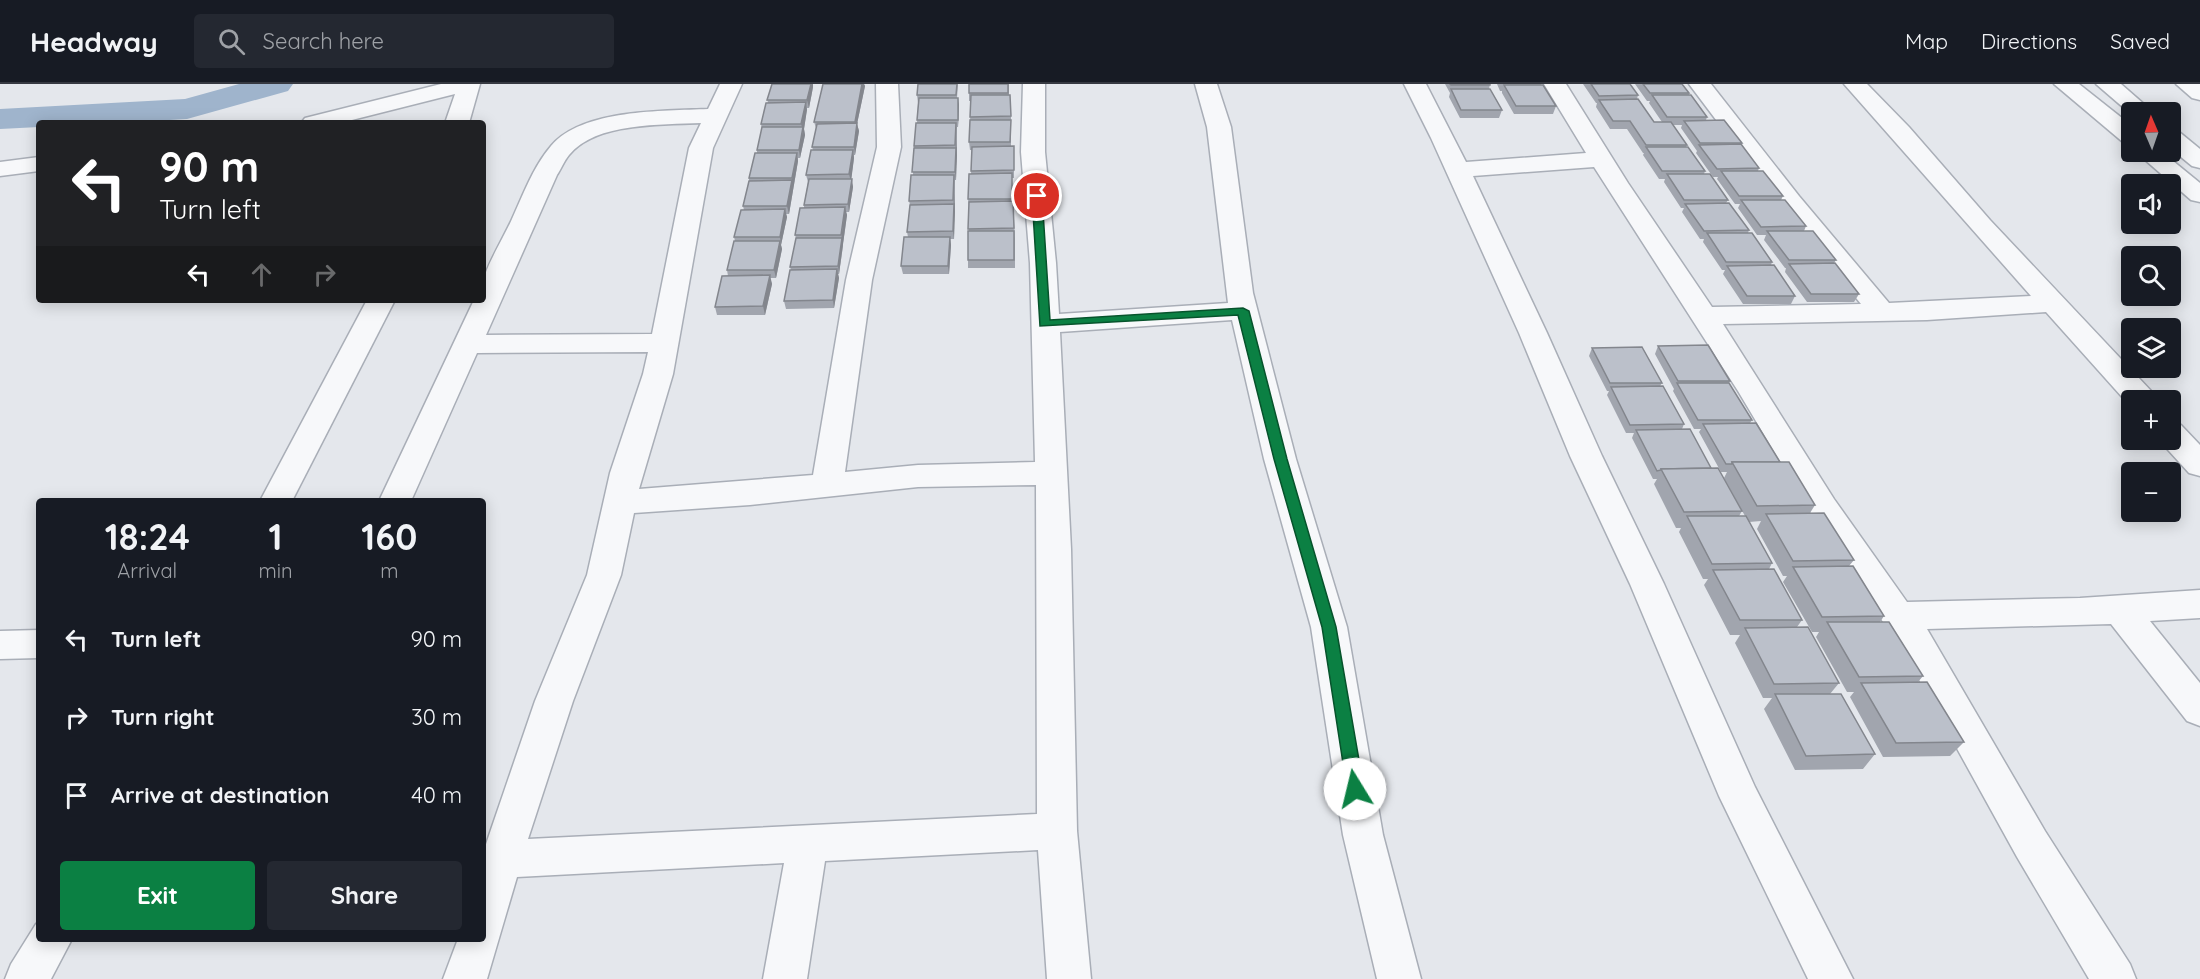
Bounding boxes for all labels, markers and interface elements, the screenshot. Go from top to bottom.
search box [194,14,614,68]
text: Headway [30,24,158,59]
icon: search [215,25,248,58]
text: Search here [263,27,384,55]
text: Map [1905,28,1948,54]
text: Directions [1981,28,2077,54]
text: Saved [2110,28,2170,54]
north arrow [2121,102,2181,162]
map controls [2121,102,2181,522]
text: 90 m [159,140,259,193]
icon: left [60,144,138,222]
pin [1011,170,1062,221]
button: sound [2121,174,2181,234]
icon: arrive [1020,179,1053,212]
text: Turn left [159,192,261,226]
button: search [2121,246,2181,306]
icon: left [182,258,215,291]
icon: ahead [245,258,278,291]
icon: right [308,258,341,291]
button: layers [2121,318,2181,378]
button: + [2121,390,2181,450]
button: − [2121,462,2181,522]
text: 18:24 [105,514,190,559]
text: 1 [269,514,283,559]
text: 160 [361,514,417,559]
text: Arrival [117,558,177,583]
text: min [259,558,293,583]
text: m [380,558,398,583]
icon: left [60,623,93,656]
text: Turn left [111,625,201,653]
text: 90 m [411,625,462,653]
icon: right [60,701,93,734]
text: Turn right [111,703,215,731]
text: 30 m [411,703,462,731]
position arrow [1323,757,1387,821]
icon: arrive [60,779,93,812]
text: Arrive at destination [111,781,329,809]
text: 40 m [411,781,462,809]
button: Exit [60,861,255,930]
button: Share [267,861,462,930]

